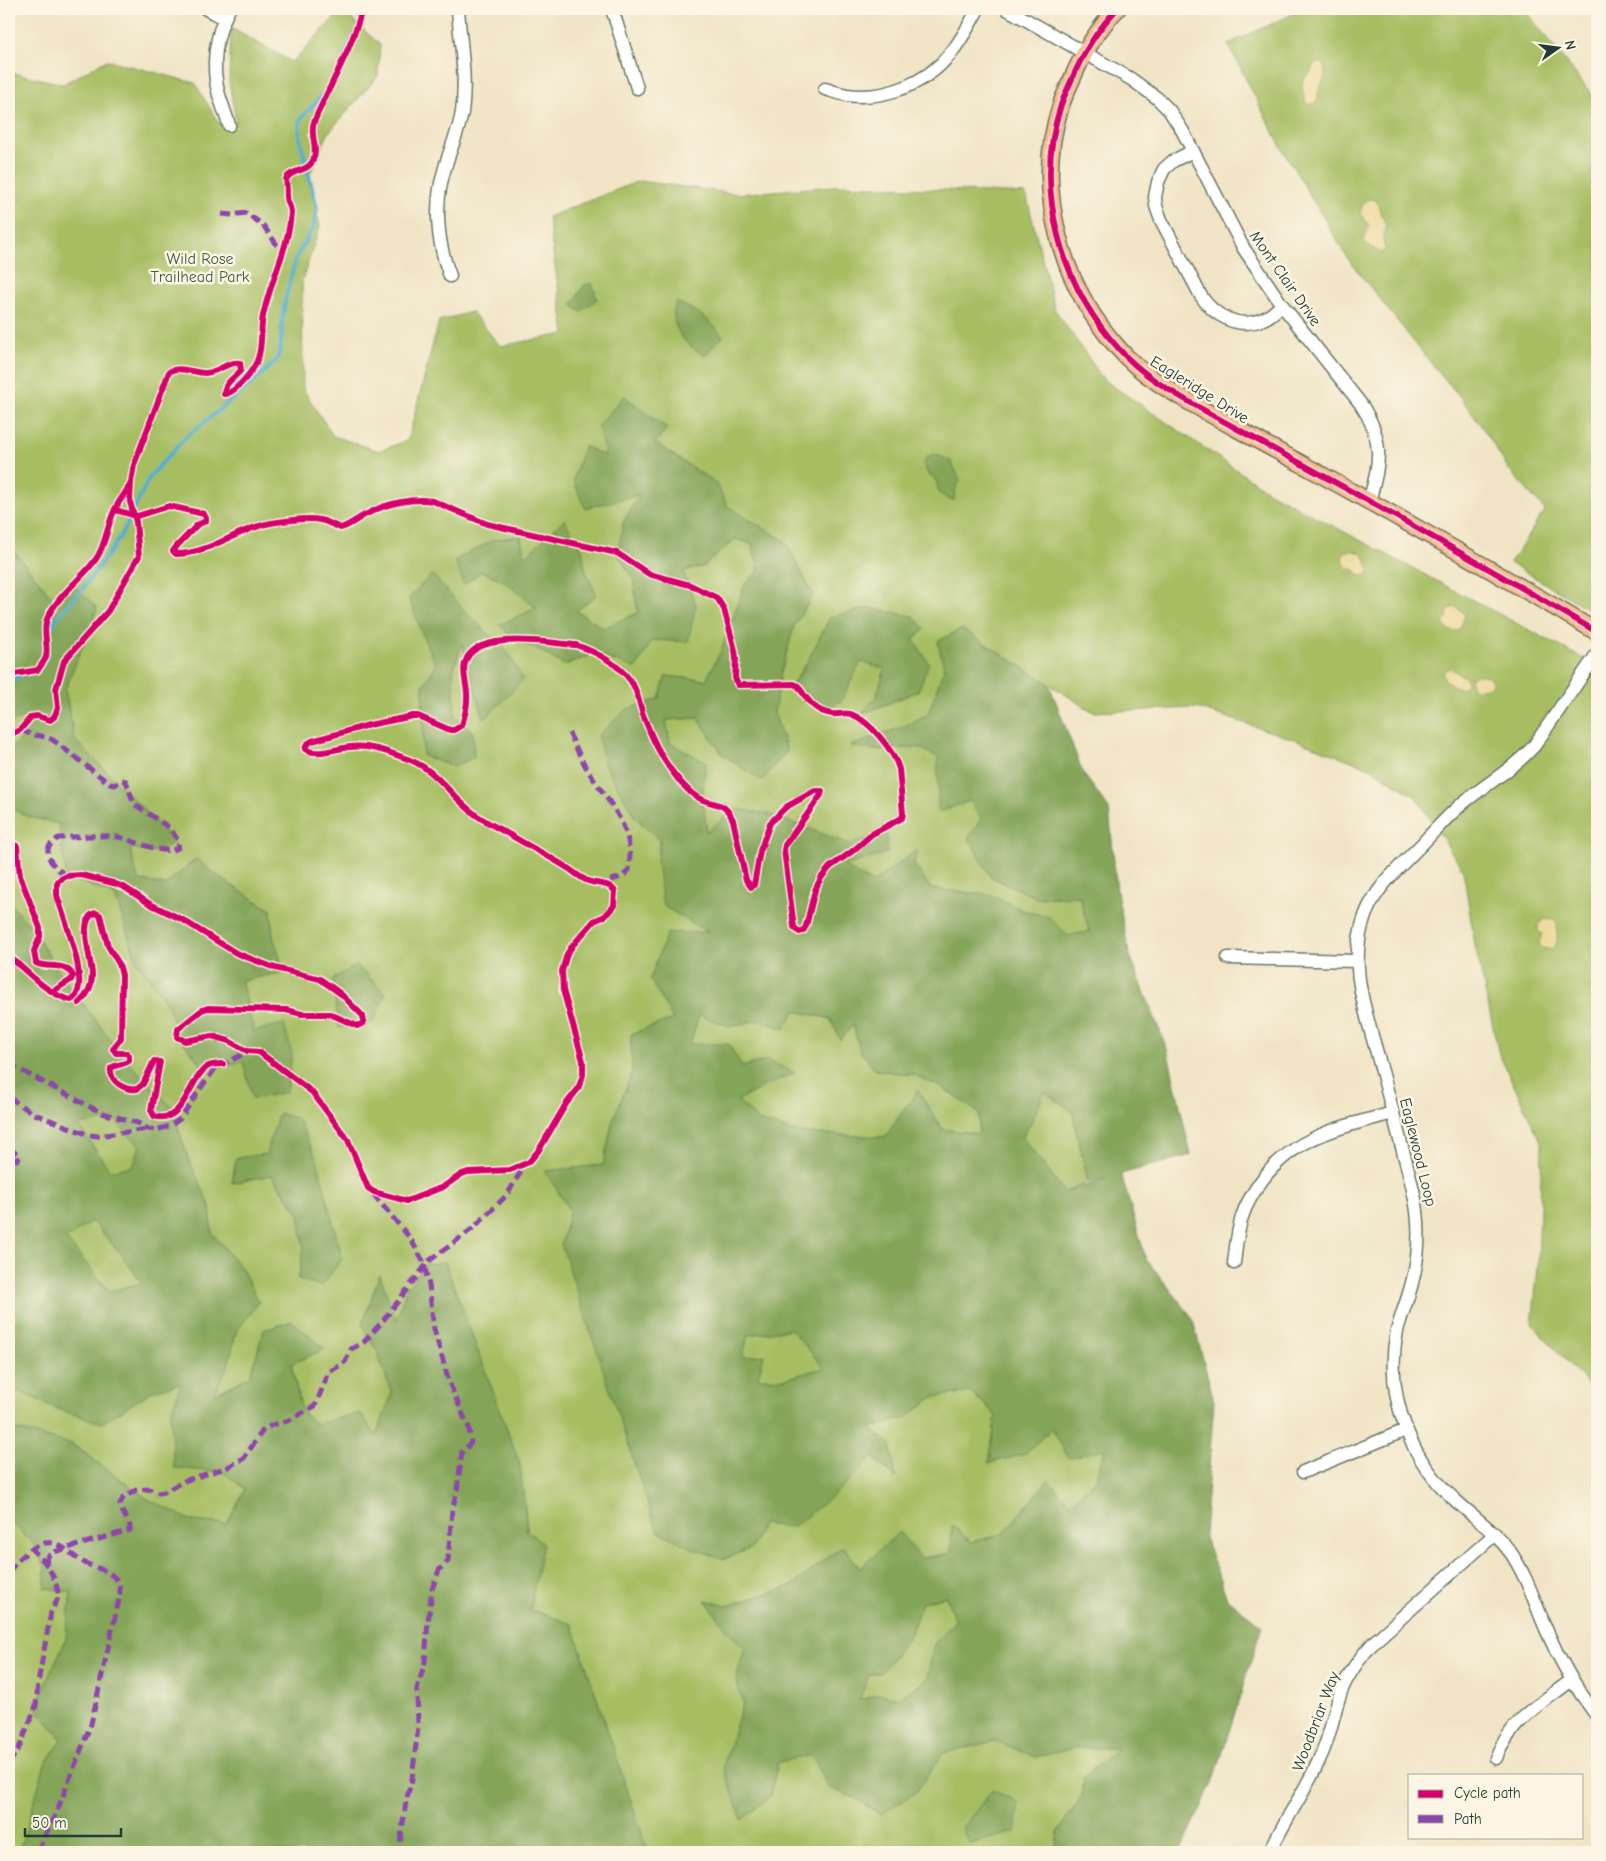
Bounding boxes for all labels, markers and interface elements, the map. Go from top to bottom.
north arrow [1534,22,1584,72]
text: N [1561,38,1579,51]
street label: Mont Clair Drive [1246,228,1325,330]
park label: Wild Rose Trailhead Park [150,250,250,286]
street label: Eagleridge Drive [1147,352,1252,427]
street label: Eaglewood Loop [1396,1096,1440,1208]
street label: Woodbriar Way [1289,1668,1344,1774]
legend [1408,1774,1584,1838]
text: Cycle path [1454,1784,1521,1802]
scale bar [25,1806,121,1838]
text: Path [1454,1810,1482,1828]
text: 50 m [32,1814,67,1832]

